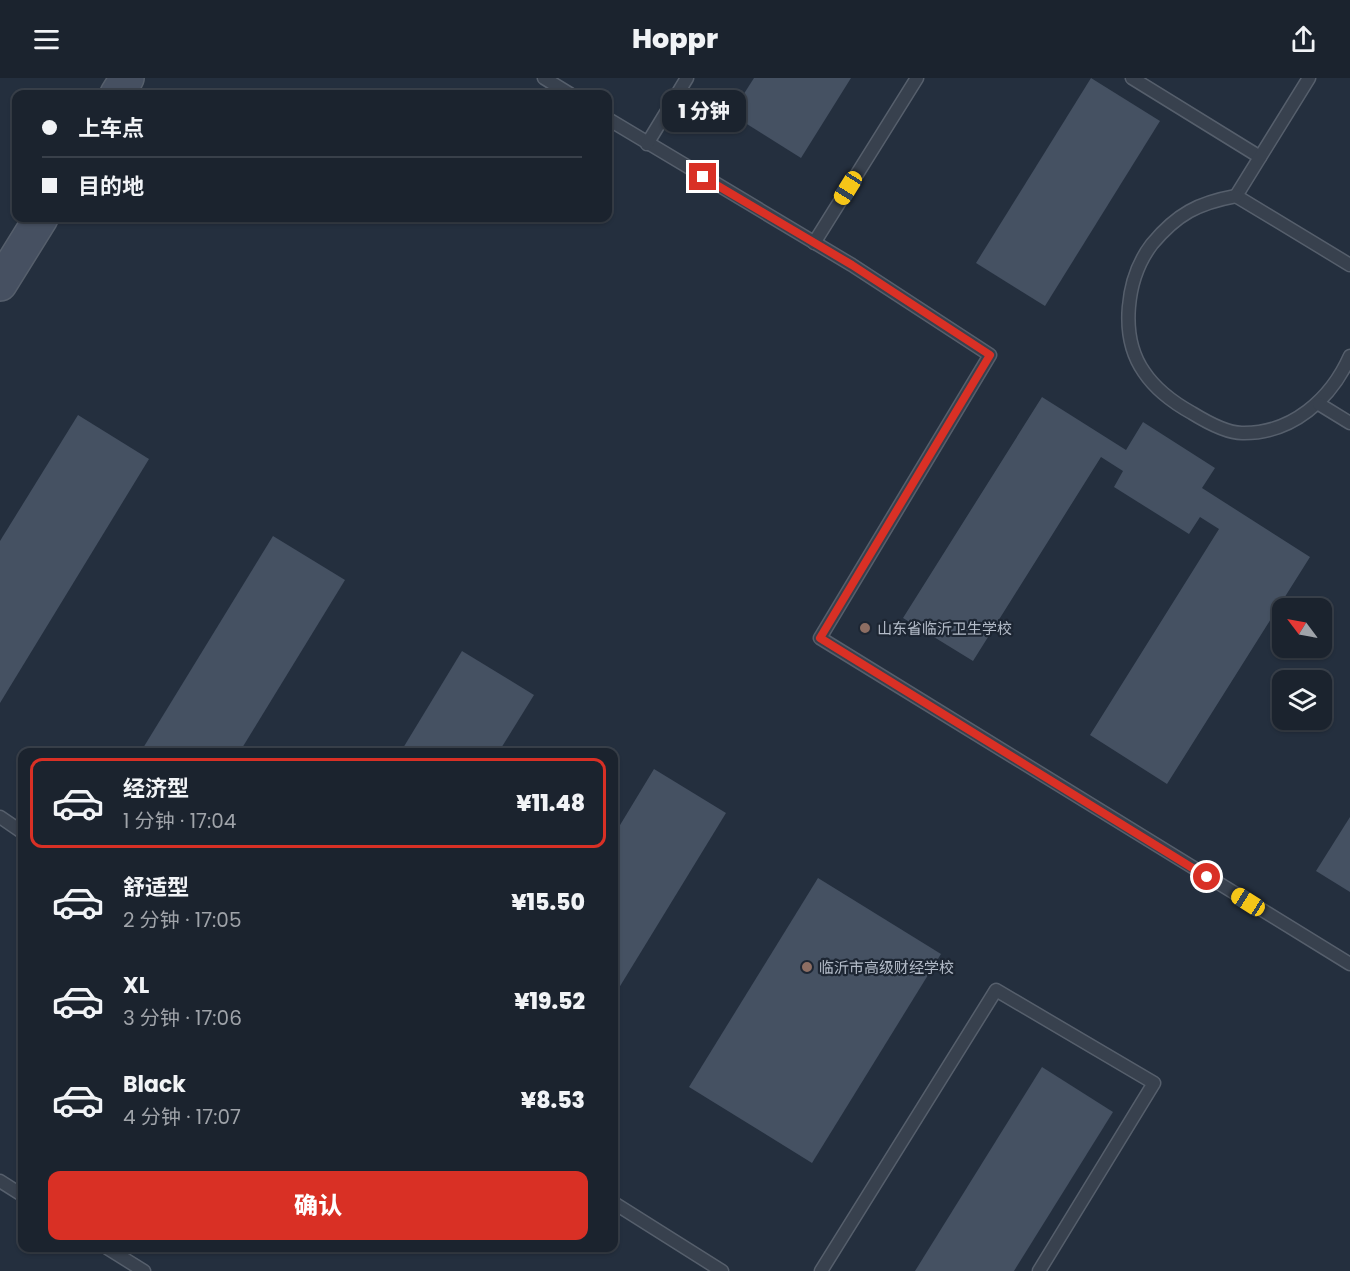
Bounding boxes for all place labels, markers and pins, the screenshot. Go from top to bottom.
place label: 山东省临沂卫生学校 [877,618,1012,639]
marker: 山东省临沂卫生学校 [858,621,872,635]
place label: 临沂市高级财经学校 [819,957,954,978]
marker: 临沂市高级财经学校 [800,960,814,974]

